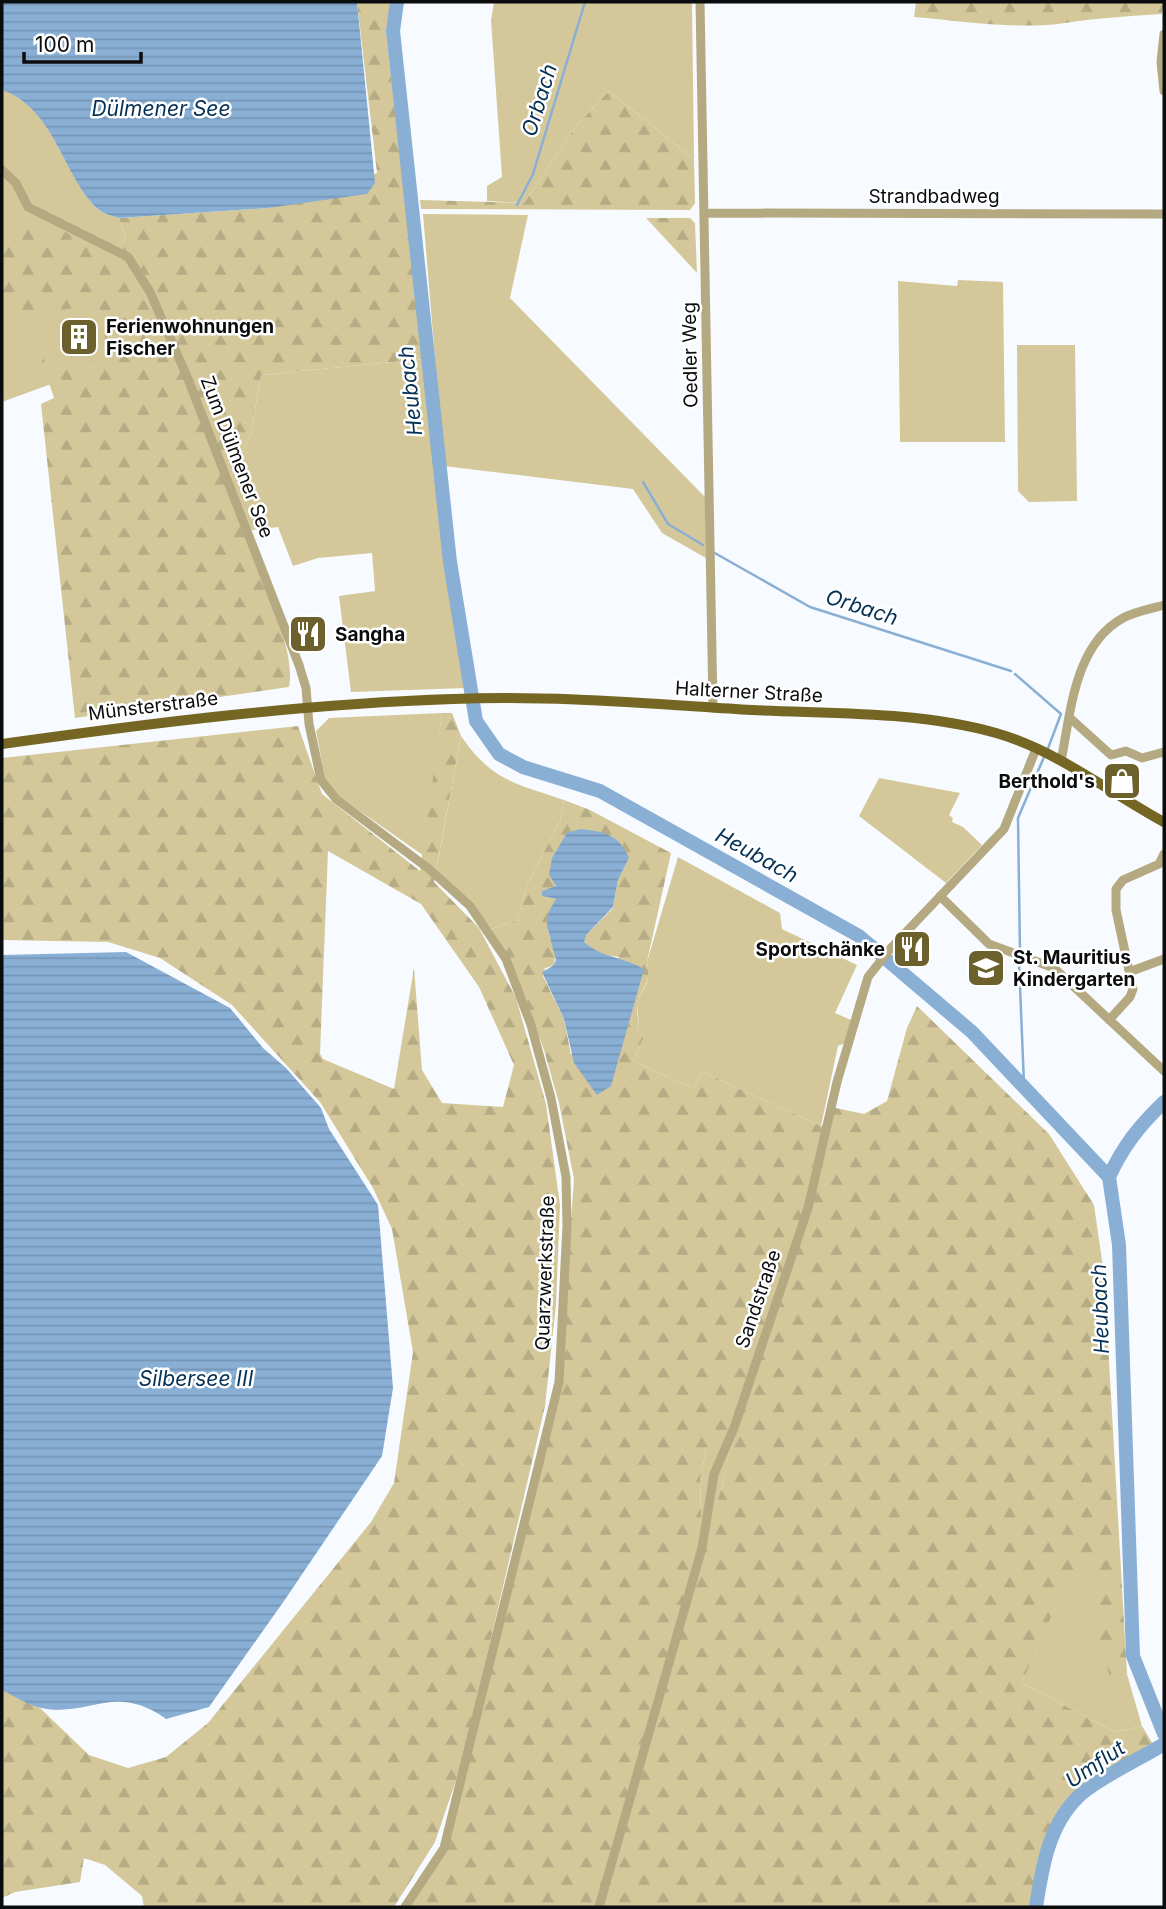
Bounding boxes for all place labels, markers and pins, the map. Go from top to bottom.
place label: Ferienwohnungen Fischer [106,315,274,360]
building icon: Ferienwohnungen Fischer [58,316,100,358]
restaurant icon: Sangha [287,613,329,655]
place label: Sangha [335,623,405,646]
shop icon: Berthold's [1101,760,1143,802]
place label: Berthold's [998,770,1095,793]
restaurant icon: Sportschänke [891,928,933,970]
place label: Sportschänke [756,938,885,961]
place label: St. Mauritius Kindergarten [1013,946,1135,991]
school or university icon: St. Mauritius Kindergarten [965,947,1007,989]

